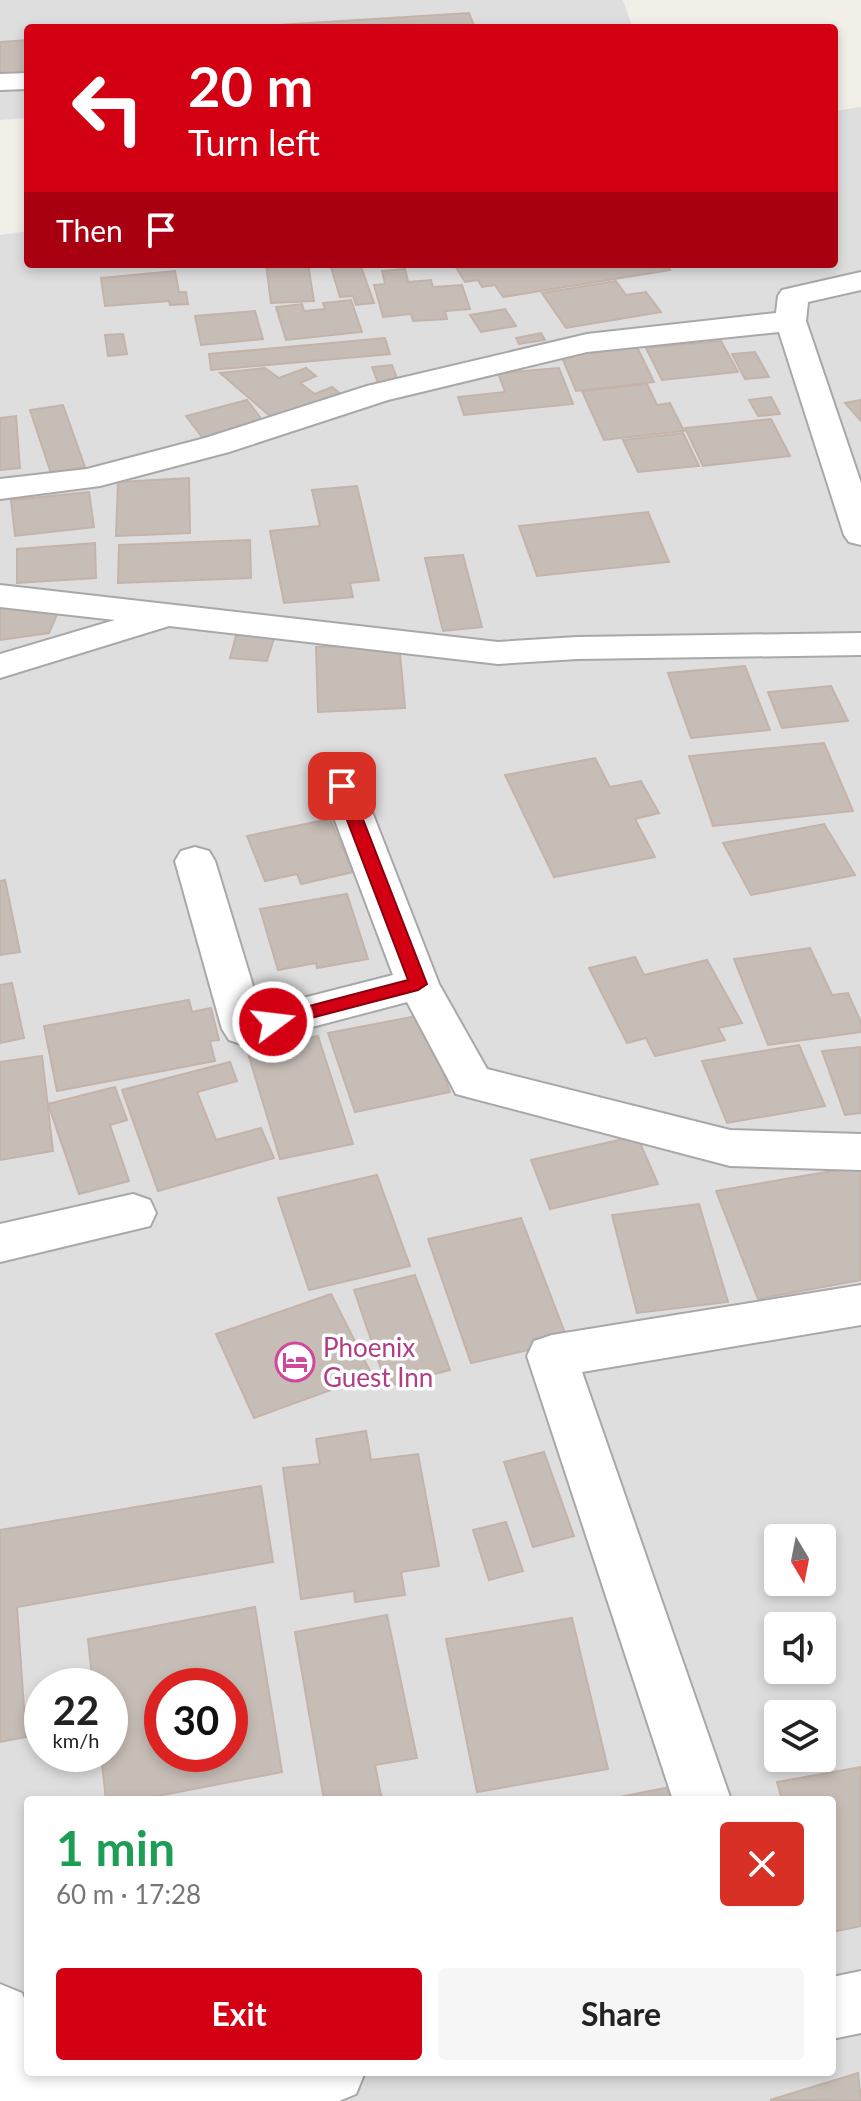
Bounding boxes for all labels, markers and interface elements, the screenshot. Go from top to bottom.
text: 20 m [188,52,313,119]
icon: left [56,56,160,160]
text: Turn left [188,120,320,164]
icon: arrive [139,208,183,252]
text: Then [56,212,123,248]
pin [308,752,376,820]
icon: arrive [320,764,364,808]
position arrow [231,980,315,1064]
place label: Phoenix Guest Inn [323,1331,433,1393]
hotel icon: Phoenix Guest Inn [274,1341,316,1383]
north arrow [764,1524,836,1596]
map controls [764,1524,836,1772]
button: sound [764,1612,836,1684]
speed limit sign: 30 [144,1668,248,1772]
text: 22 [53,1686,99,1734]
button: layers [764,1700,836,1772]
text: km/h [53,1728,99,1752]
text: 1 min [56,1819,175,1876]
button: close [720,1822,804,1906]
text: 60 m · 17:28 [56,1878,201,1910]
button: Exit [56,1968,422,2060]
button: Share [438,1968,804,2060]

